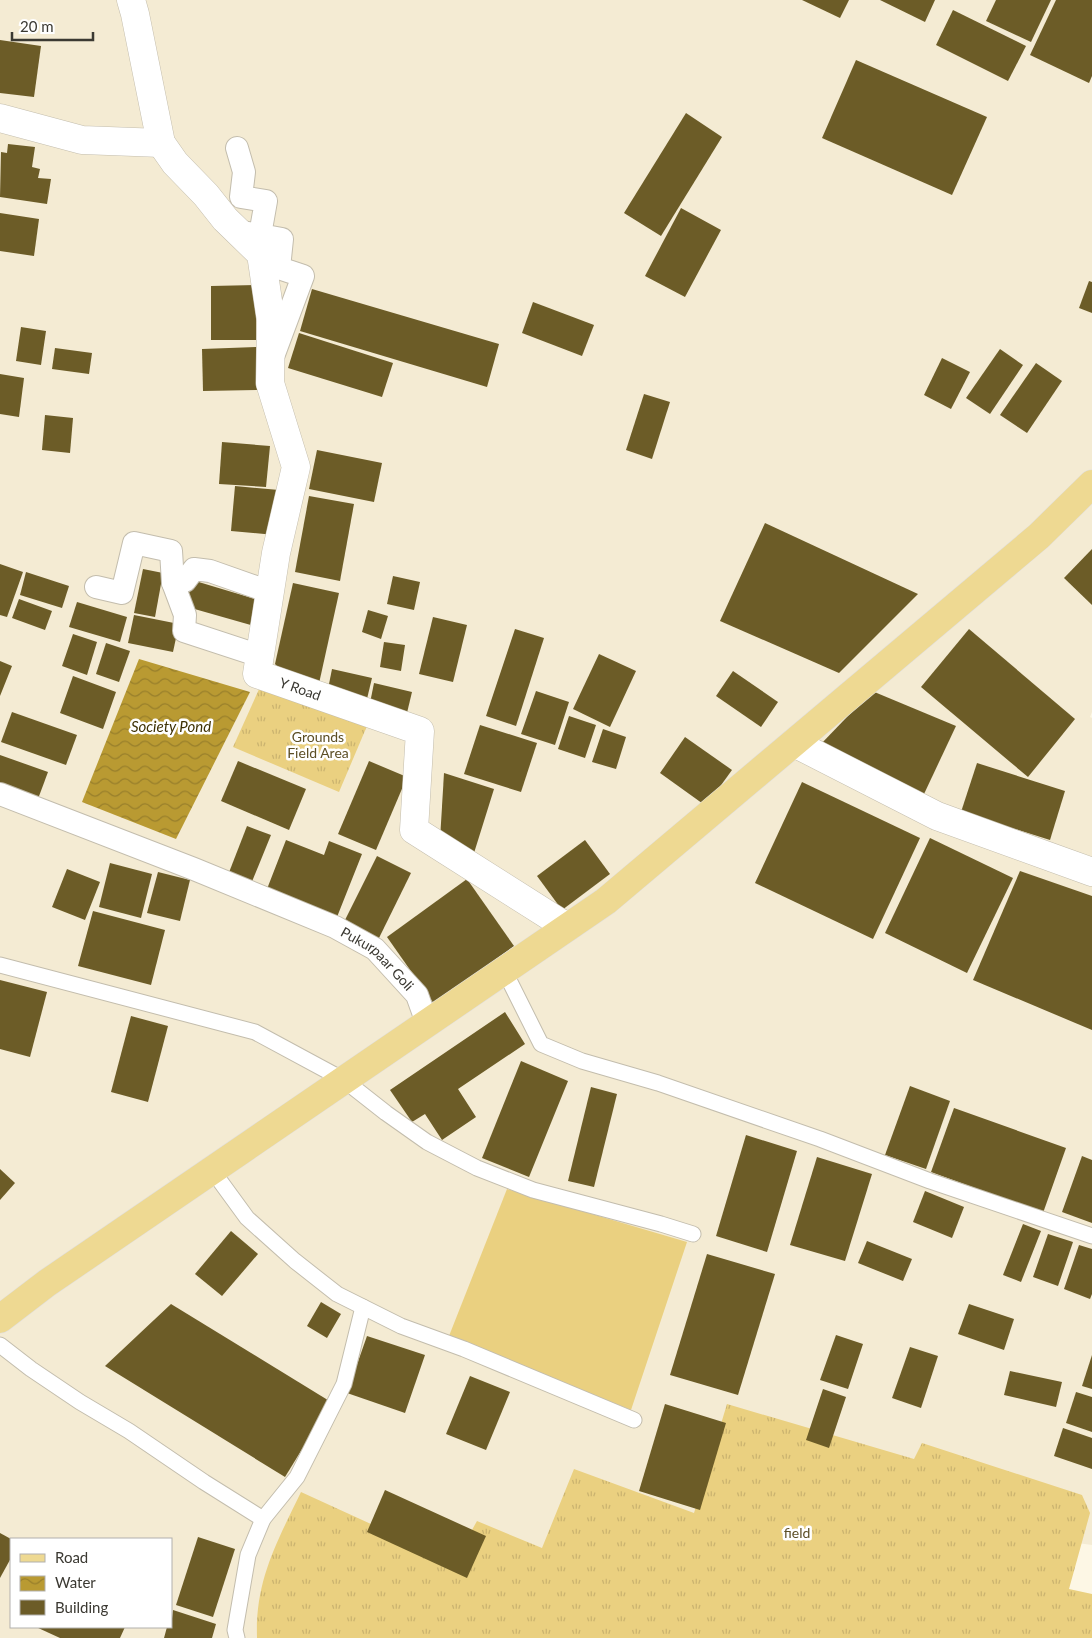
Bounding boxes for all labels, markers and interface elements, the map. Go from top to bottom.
scale bar [12,10,94,42]
text: 20 m [20,17,54,35]
street label: Y Road [277,673,323,704]
water label: Society Pond [131,717,211,735]
park label: Grounds Field Area [287,728,349,761]
street label: Pukurpaar Goli [338,923,418,994]
park label: field [784,1524,810,1541]
legend [10,1538,172,1628]
text: Road [55,1548,88,1566]
text: Water [55,1573,96,1591]
text: Building [55,1598,108,1616]

